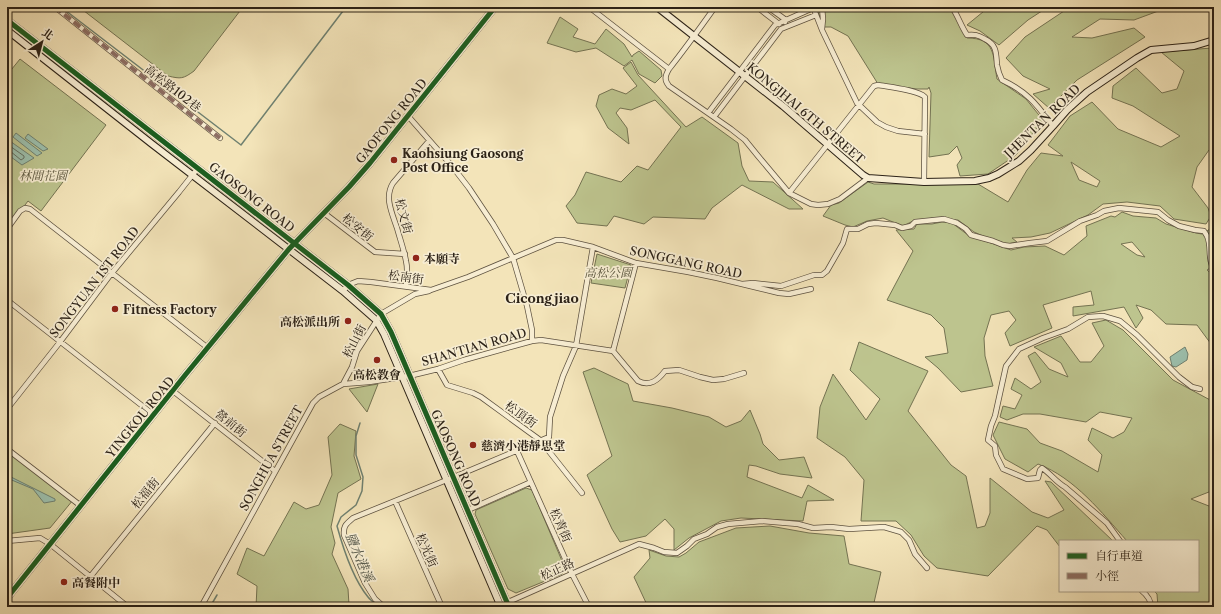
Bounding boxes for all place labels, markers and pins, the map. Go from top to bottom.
place label: Kaohsiung Gaosong Post Office [402,146,525,175]
marker: Kaohsiung Gaosong Post Office [389,155,399,165]
place label: 本願寺 [424,251,460,266]
marker: 本願寺 [411,253,421,263]
place label: Fitness Factory [123,302,217,317]
marker: Fitness Factory [110,304,120,314]
place label: 高松派出所 [280,314,340,329]
marker: 高松派出所 [343,316,353,326]
marker: 高松教會 [372,355,382,365]
place label: 高松教會 [353,367,401,382]
place label: 慈濟小港靜思堂 [481,438,565,453]
marker: 慈濟小港靜思堂 [468,440,478,450]
place label: 高餐附中 [72,575,120,590]
marker: 高餐附中 [59,577,69,587]

